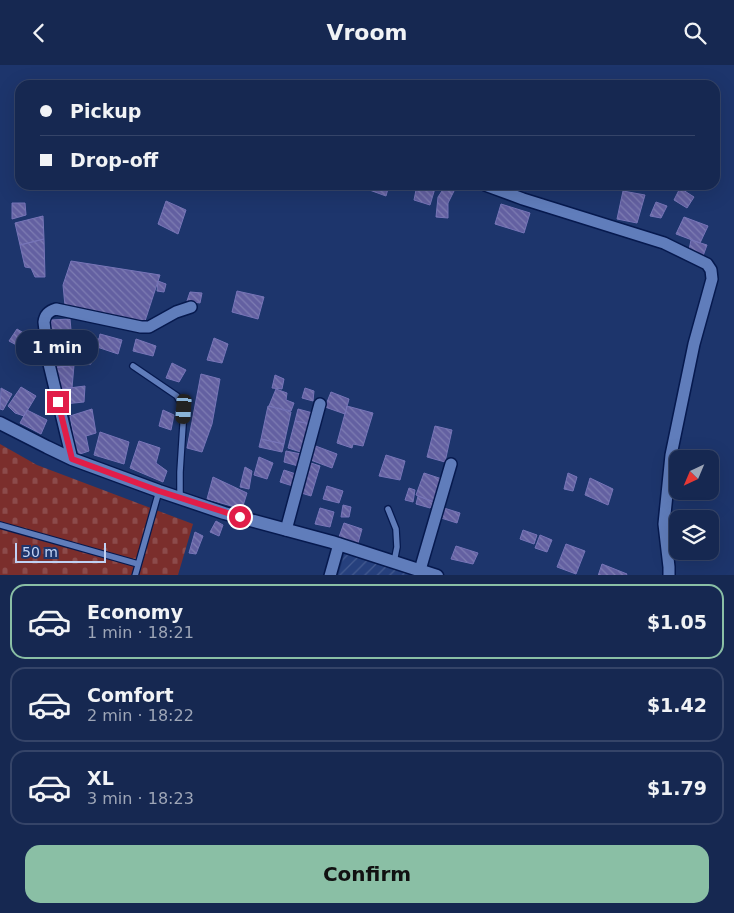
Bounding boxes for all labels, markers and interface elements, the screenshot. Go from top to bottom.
icon: back [25,19,53,47]
icon: search [681,19,709,47]
text: Vroom [326,20,408,45]
text: Pickup [70,100,141,122]
text: Drop-off [70,149,158,171]
callout: 1 min [17,329,99,365]
text: 1 min [32,338,82,357]
route end [47,391,69,413]
car [175,394,192,424]
north arrow [669,450,719,500]
map controls [669,450,719,560]
route start [229,506,251,528]
button: layers [669,510,719,560]
scale bar [15,541,106,564]
text: 50 m [22,544,58,560]
icon: car [27,599,72,644]
text: Economy [87,601,183,623]
text: $1.05 [647,611,707,633]
text: 1 min · 18:21 [87,623,194,642]
icon: car [27,682,72,727]
text: Comfort [87,684,174,706]
text: $1.42 [647,694,707,716]
text: 2 min · 18:22 [87,706,194,725]
icon: car [27,765,72,810]
text: XL [87,767,114,789]
text: $1.79 [647,777,707,799]
text: 3 min · 18:23 [87,789,194,808]
button: Confirm [25,845,709,903]

